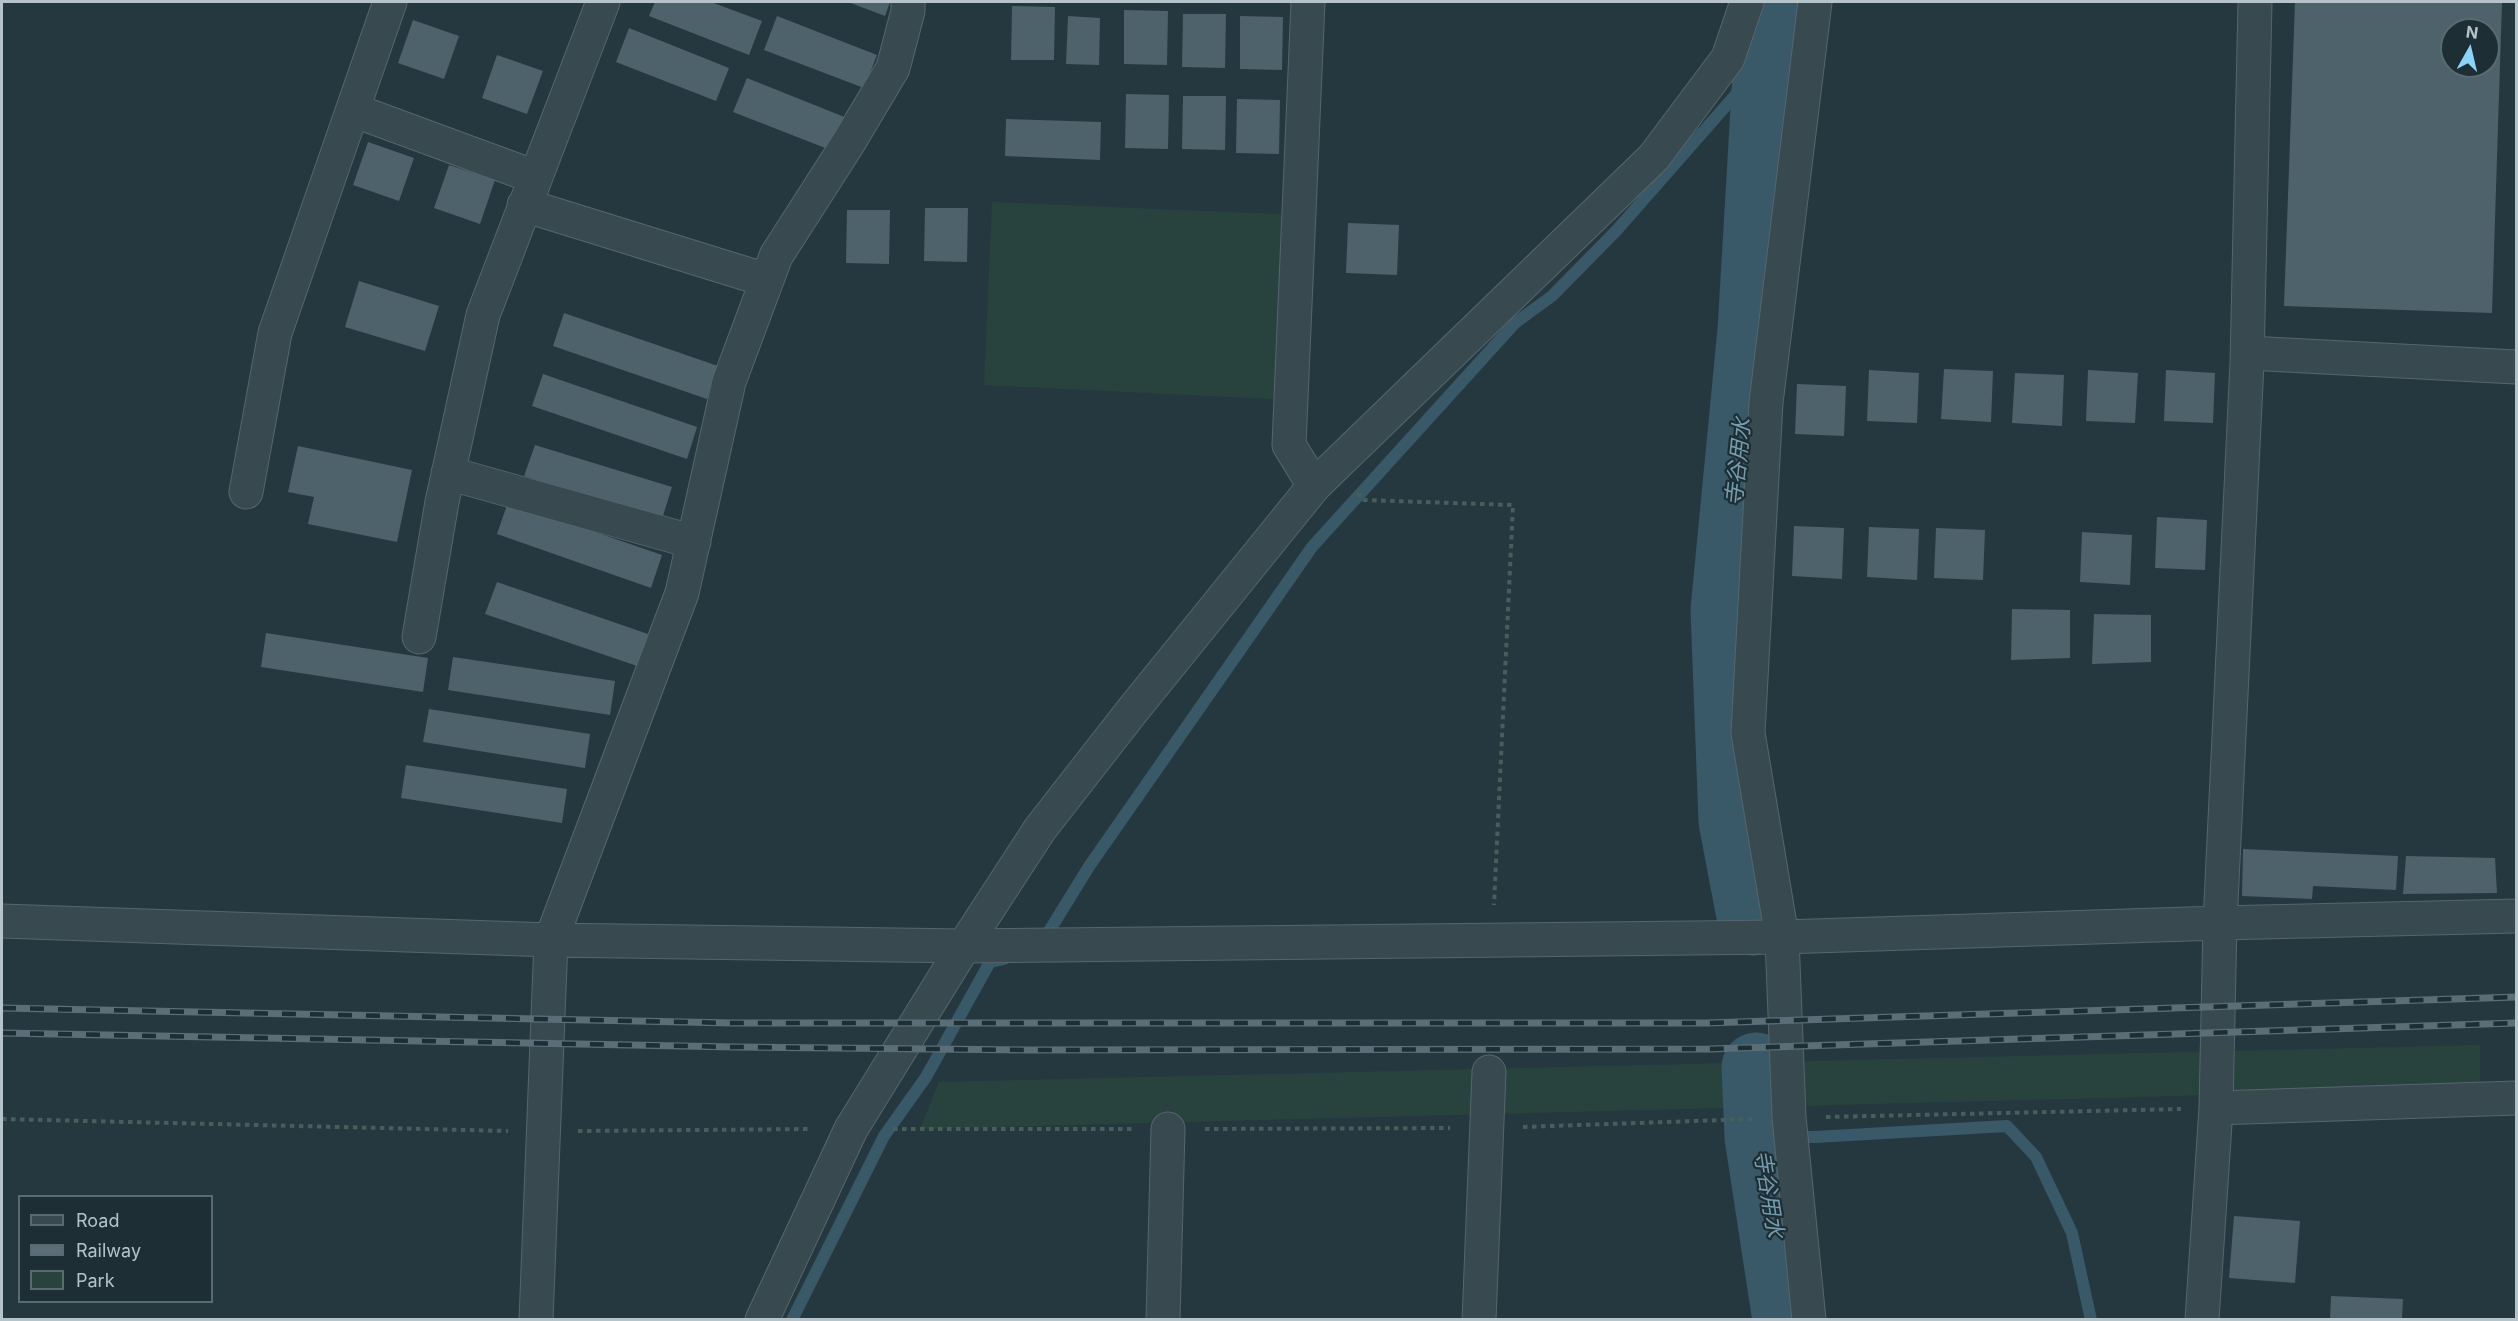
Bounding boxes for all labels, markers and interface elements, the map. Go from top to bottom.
north arrow [2440,18,2500,78]
text: N [2465,21,2480,43]
water label: 寺谷用水 [1721,417,1757,507]
water label: 寺谷用水 [1748,1148,1788,1240]
legend [18,1195,213,1303]
text: Road [76,1210,119,1231]
text: Railway [76,1240,141,1261]
text: Park [76,1270,115,1291]

